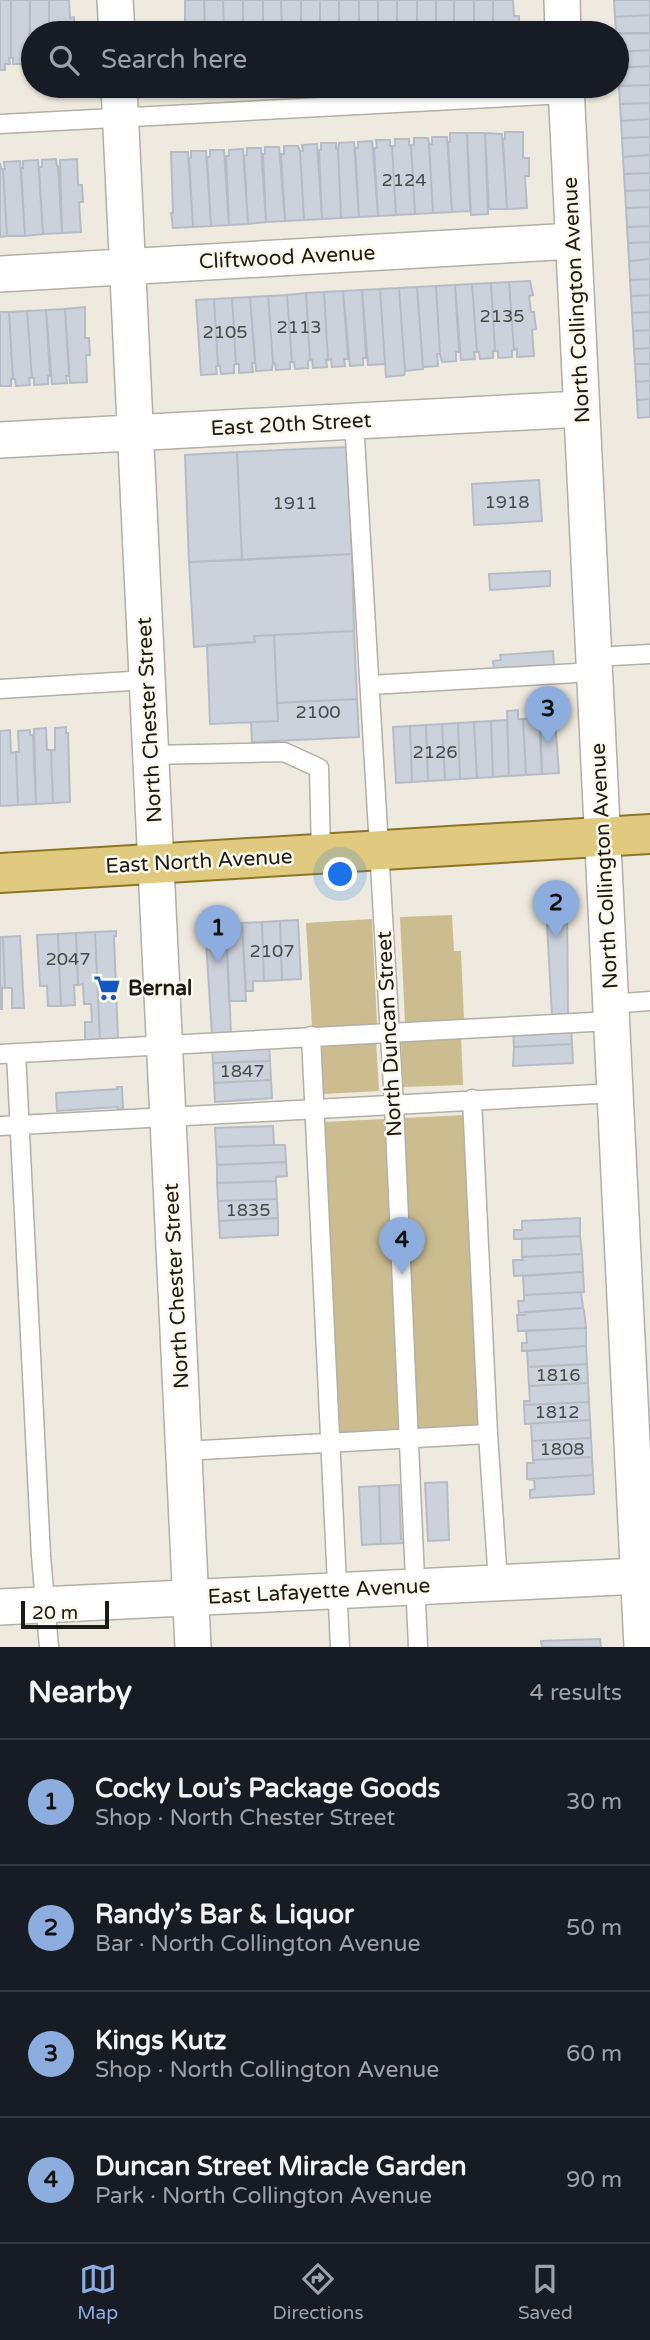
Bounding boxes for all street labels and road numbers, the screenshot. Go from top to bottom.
street label: North Collington Avenue [558,176,595,424]
street label: Cliftwood Avenue [198,240,376,275]
street label: East 20th Street [210,408,372,441]
street label: North Chester Street [132,616,167,824]
street label: North Collington Avenue [586,742,623,990]
street label: East North Avenue [105,844,293,879]
street label: North Duncan Street [372,930,407,1138]
street label: North Chester Street [159,1182,194,1390]
street label: East Lafayette Avenue [207,1573,431,1610]

